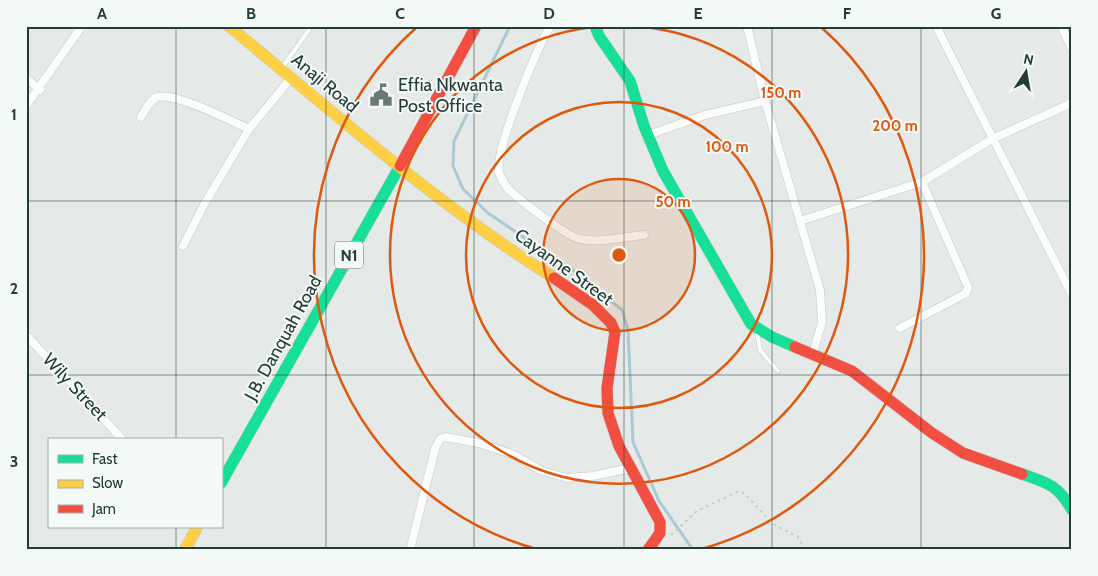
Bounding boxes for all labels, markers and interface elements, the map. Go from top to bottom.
text: A [97,4,107,23]
text: B [246,4,256,23]
text: C [395,4,405,23]
text: D [543,4,555,23]
text: E [693,4,703,23]
text: F [843,4,852,23]
text: G [991,4,1001,23]
north arrow [1000,48,1050,98]
street label: Anaji Road [287,49,363,117]
text: N [1022,49,1035,69]
place label: Effia Nkwanta Post Office [398,74,503,117]
public building icon: Effia Nkwanta Post Office [368,82,394,108]
text: 150 m [761,84,801,102]
text: 1 [11,105,17,124]
text: 200 m [872,117,918,135]
text: 100 m [705,138,749,156]
text: 50 m [655,193,691,211]
street label: Cayanne Street [510,224,618,310]
road number: N1 [335,242,363,268]
centre of rings [610,246,628,264]
street label: J.B. Danquah Road [239,272,326,405]
text: 2 [10,279,18,298]
street label: Wily Street [38,349,112,425]
legend [48,438,222,528]
text: Fast [92,450,117,468]
text: 3 [10,452,18,471]
text: Slow [92,474,123,492]
text: Jam [91,500,116,518]

